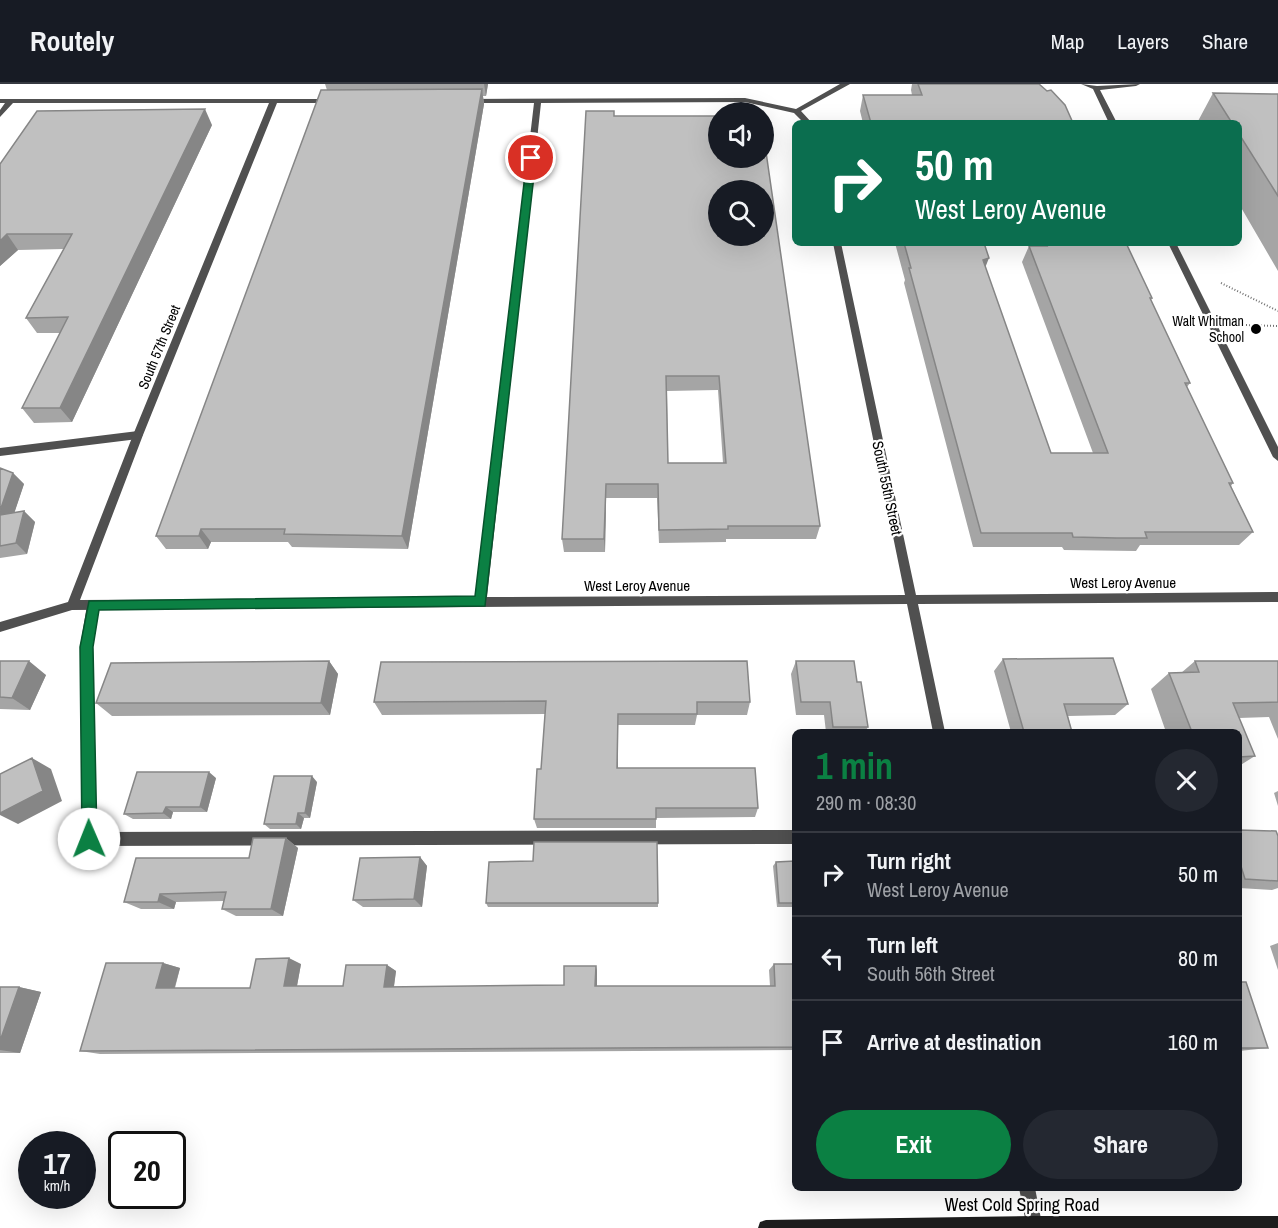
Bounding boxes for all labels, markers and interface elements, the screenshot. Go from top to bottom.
text: Routely [30,22,114,60]
text: Map [1051,27,1084,56]
text: Layers [1117,27,1169,56]
text: Share [1202,27,1248,56]
map controls [708,102,774,246]
button: sound [708,102,774,168]
pin [505,132,556,183]
text: 50 m [915,137,994,193]
icon: arrive [514,141,547,174]
icon: right [816,144,894,222]
button: search [708,180,774,246]
text: West Leroy Avenue [915,191,1106,227]
street label: South 57th Street [134,302,184,392]
place label: Walt Whitman School [1172,312,1244,346]
marker: Walt Whitman School [1249,322,1263,336]
street label: South 55th Street [867,439,908,537]
street label: West Leroy Avenue [1070,572,1176,593]
street label: West Leroy Avenue [584,575,690,596]
text: 1 min [816,742,893,790]
button: close [1155,749,1218,812]
text: 290 m · 08:30 [816,789,916,816]
position arrow [57,807,121,871]
text: Turn right [867,846,951,876]
icon: right [816,858,849,891]
text: 50 m [1178,859,1218,889]
text: West Leroy Avenue [867,876,1009,903]
text: Turn left [867,930,938,960]
icon: left [816,942,849,975]
text: 80 m [1178,943,1218,973]
text: South 56th Street [867,960,995,987]
icon: arrive [816,1026,849,1059]
text: Arrive at destination [867,1027,1041,1057]
text: 160 m [1168,1027,1218,1057]
button: Exit [816,1110,1011,1179]
button: Share [1023,1110,1218,1179]
speed limit sign: 20 [108,1131,186,1209]
text: 17 [43,1143,71,1183]
text: km/h [44,1175,70,1196]
street label: West Cold Spring Road [945,1192,1099,1217]

